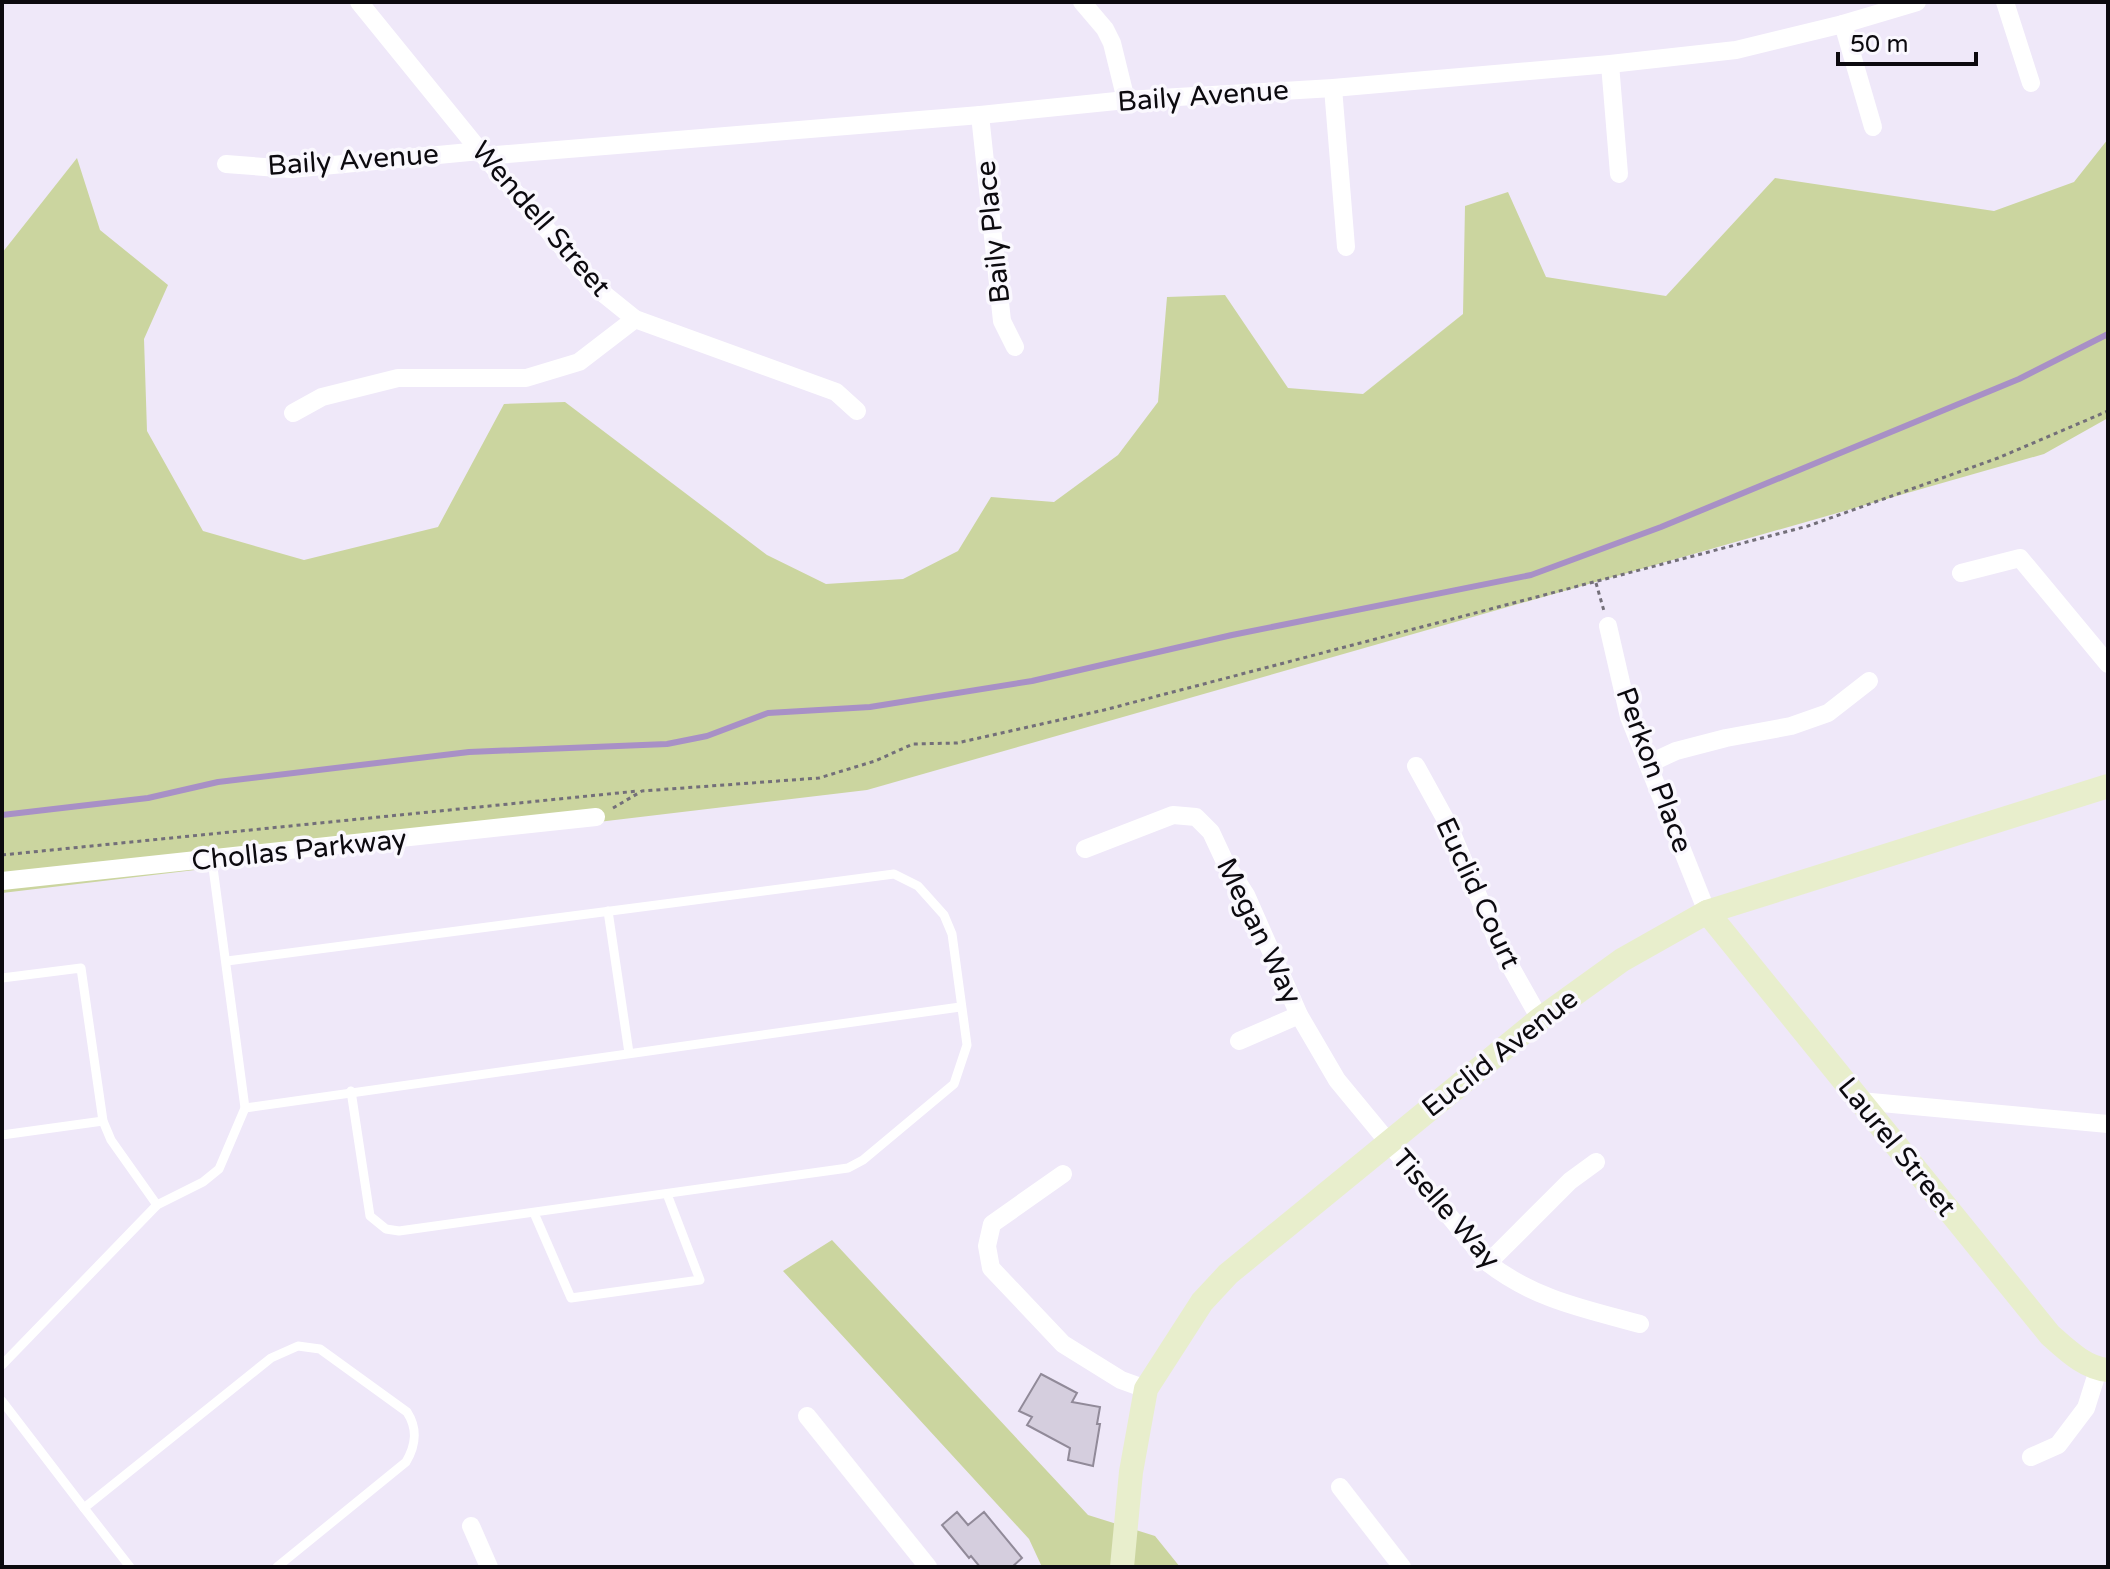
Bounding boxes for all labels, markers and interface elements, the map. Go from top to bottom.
scale bar [1838,16,1976,66]
text: 50 m [1850,30,1908,59]
street label: Baily Avenue [1116,73,1290,119]
street label: Wendell Street [464,134,618,304]
street label: Baily Avenue [266,137,440,183]
street label: Baily Place [969,159,1017,305]
street label: Perkon Place [1608,683,1700,857]
street label: Euclid Court [1428,812,1528,974]
street label: Chollas Parkway [190,822,408,878]
street label: Megan Way [1209,853,1309,1009]
street label: Euclid Avenue [1415,982,1585,1124]
street label: Laurel Street [1831,1071,1964,1224]
street label: Tiselle Way [1385,1142,1507,1276]

